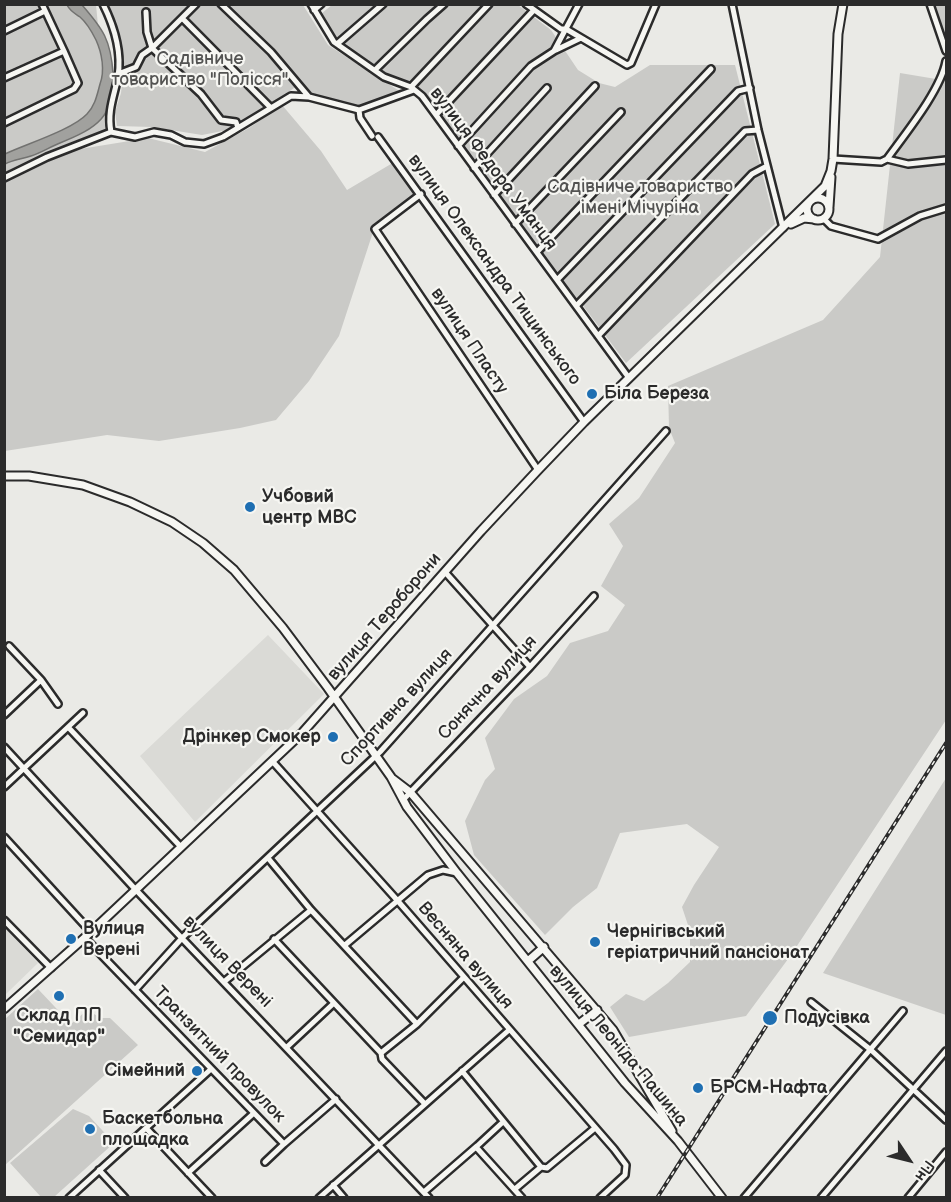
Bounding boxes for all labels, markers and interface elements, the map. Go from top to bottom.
park label: Садівниче товариство "Полісся" [112,48,288,90]
street label: вулиця Федора Уманця [425,83,561,255]
street label: вулиця Олександра Тищинського [403,150,585,390]
park label: Садівниче товариство імені Мічуріна [547,176,733,219]
street label: вулиця Пласту [426,284,512,398]
place label: Біла Береза [604,383,709,405]
marker: Біла Береза [585,387,599,401]
place label: Учбовий центр МВС [262,486,357,528]
marker: Учбовий центр МВС [243,500,257,514]
street label: вулиця Тероборони [324,549,446,685]
street label: Сонячна вулиця [434,631,542,745]
street label: Спортивна вулиця [337,644,457,772]
place label: Дрінкер Смокер [183,726,321,748]
marker: Дрінкер Смокер [326,730,340,744]
street label: Весняна вулиця [413,898,517,1014]
street label: вулиця Верені [178,911,276,1013]
place label: Вулиця Верені [83,918,145,960]
place label: Чернігівський геріатричний пансіонат [607,921,809,964]
marker: Вулиця Верені [64,932,78,946]
marker: Чернігівський геріатричний пансіонат [588,935,602,949]
street label: вулиця Леоніда Пашина [544,961,692,1131]
street label: Транзитний провулок [148,982,290,1128]
marker: Склад ПП "Семидар" [52,989,66,1003]
place label: Склад ПП "Семидар" [13,1005,105,1048]
place label: Подусівка [784,1007,870,1029]
marker: Подусівка [761,1009,779,1027]
place label: Сімейний [105,1060,185,1082]
marker: Сімейний [190,1064,204,1078]
place label: БРСМ-Нафта [710,1077,827,1099]
marker: БРСМ-Нафта [691,1081,705,1095]
place label: Баскетбольна площадка [102,1108,223,1150]
marker: Баскетбольна площадка [83,1122,97,1136]
north arrow [879,1130,939,1190]
text: Пн [910,1156,938,1185]

